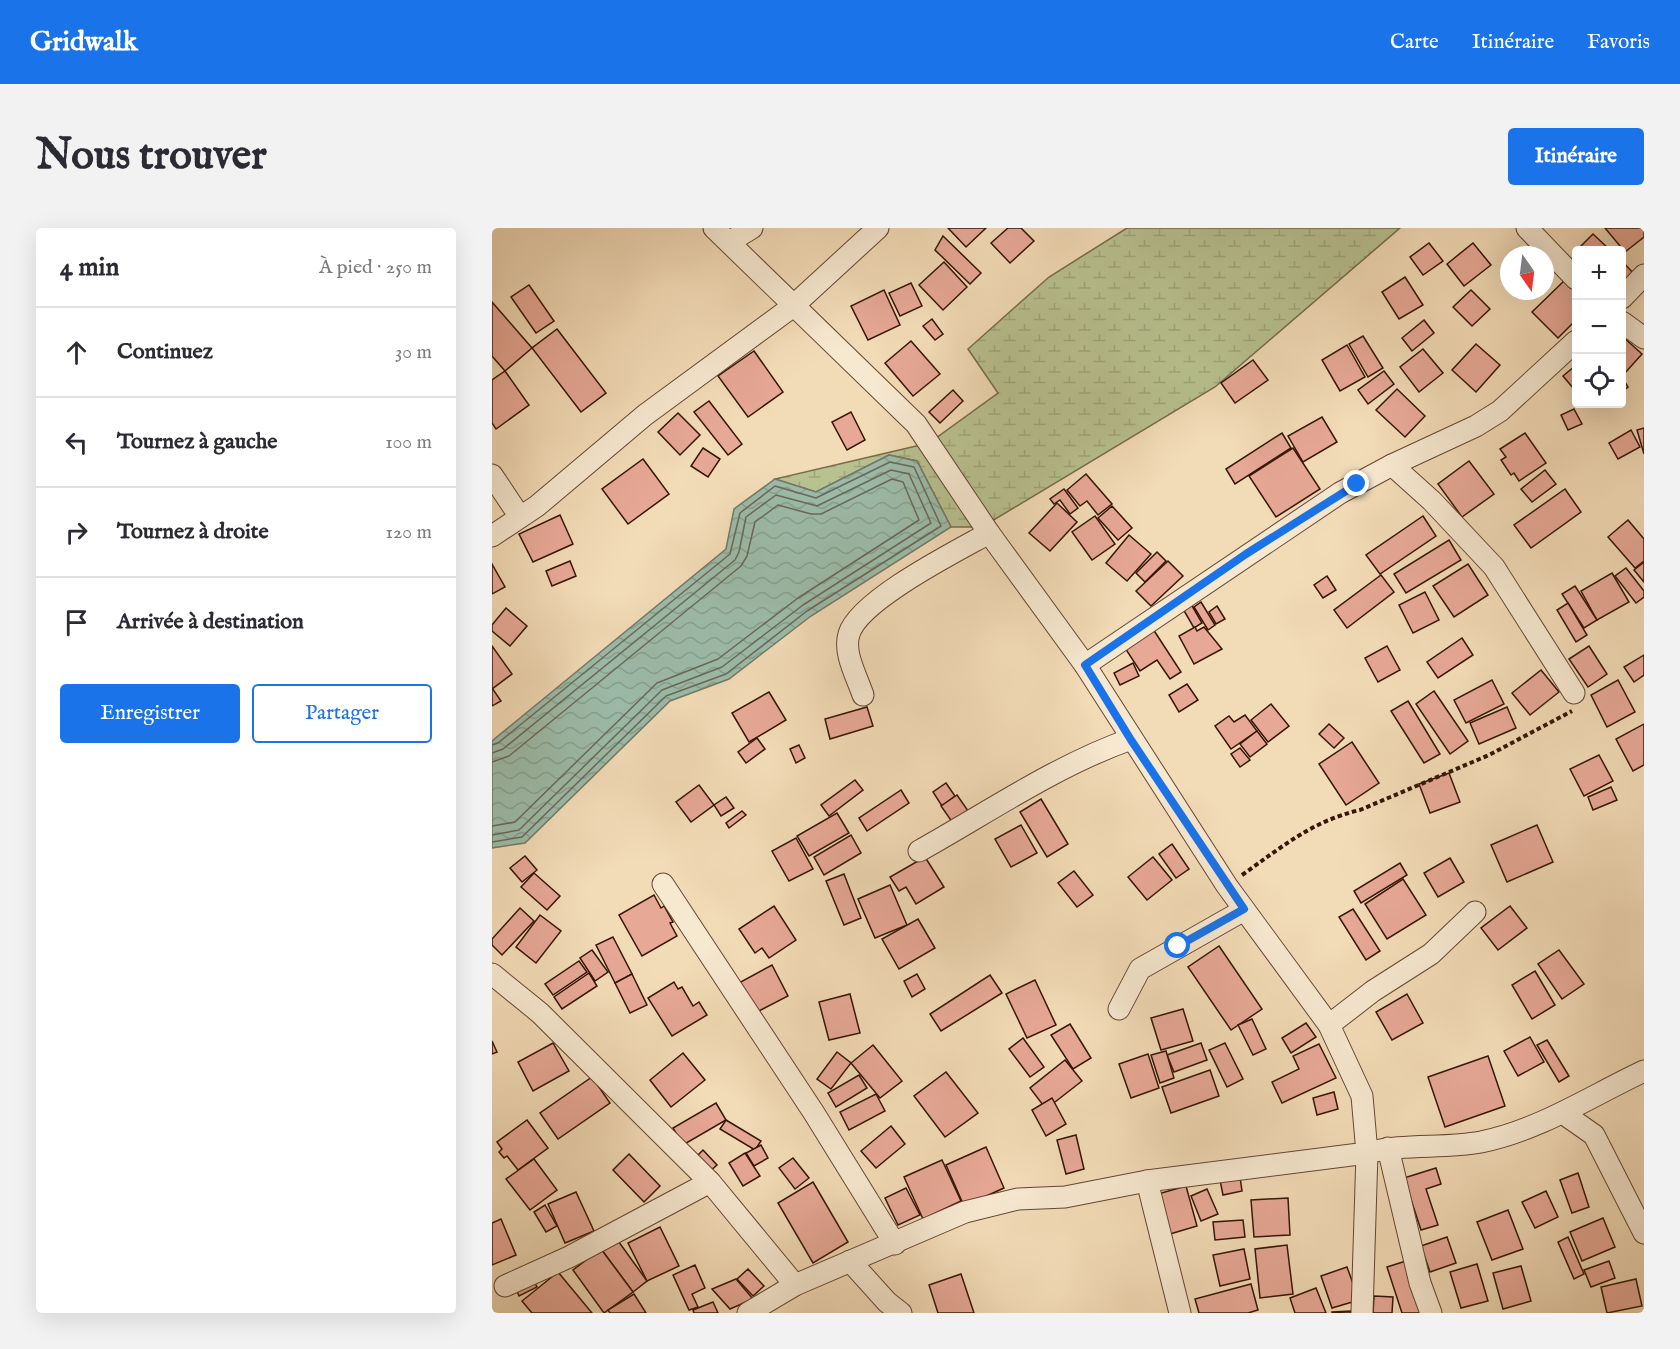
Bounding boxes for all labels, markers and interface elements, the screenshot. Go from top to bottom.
text: Gridwalk [30,25,138,60]
text: Carte [1390,29,1439,56]
text: Itinéraire [1472,29,1554,56]
text: Favoris [1587,29,1650,56]
button: Itinéraire [1508,128,1644,185]
text: Nous trouver [36,130,267,183]
north arrow [1500,246,1554,300]
map controls [1572,246,1626,408]
button: + [1572,246,1626,300]
text: 4 min [60,251,119,284]
text: À pied · 250 m [319,255,432,280]
button: − [1572,300,1626,354]
icon: ahead [60,336,93,369]
text: Continuez [117,338,213,366]
text: 30 m [395,340,432,365]
button: locate [1572,354,1626,408]
icon: left [60,426,93,459]
text: Tournez à gauche [117,428,277,456]
text: 100 m [385,430,432,455]
route end [1343,470,1369,496]
icon: right [60,516,93,549]
text: Tournez à droite [117,518,268,546]
text: 120 m [386,520,432,545]
icon: arrive [60,606,93,639]
text: Arrivée à destination [117,608,304,636]
button: Enregistrer [60,684,240,743]
button: Partager [252,684,432,743]
route start [1164,932,1190,958]

